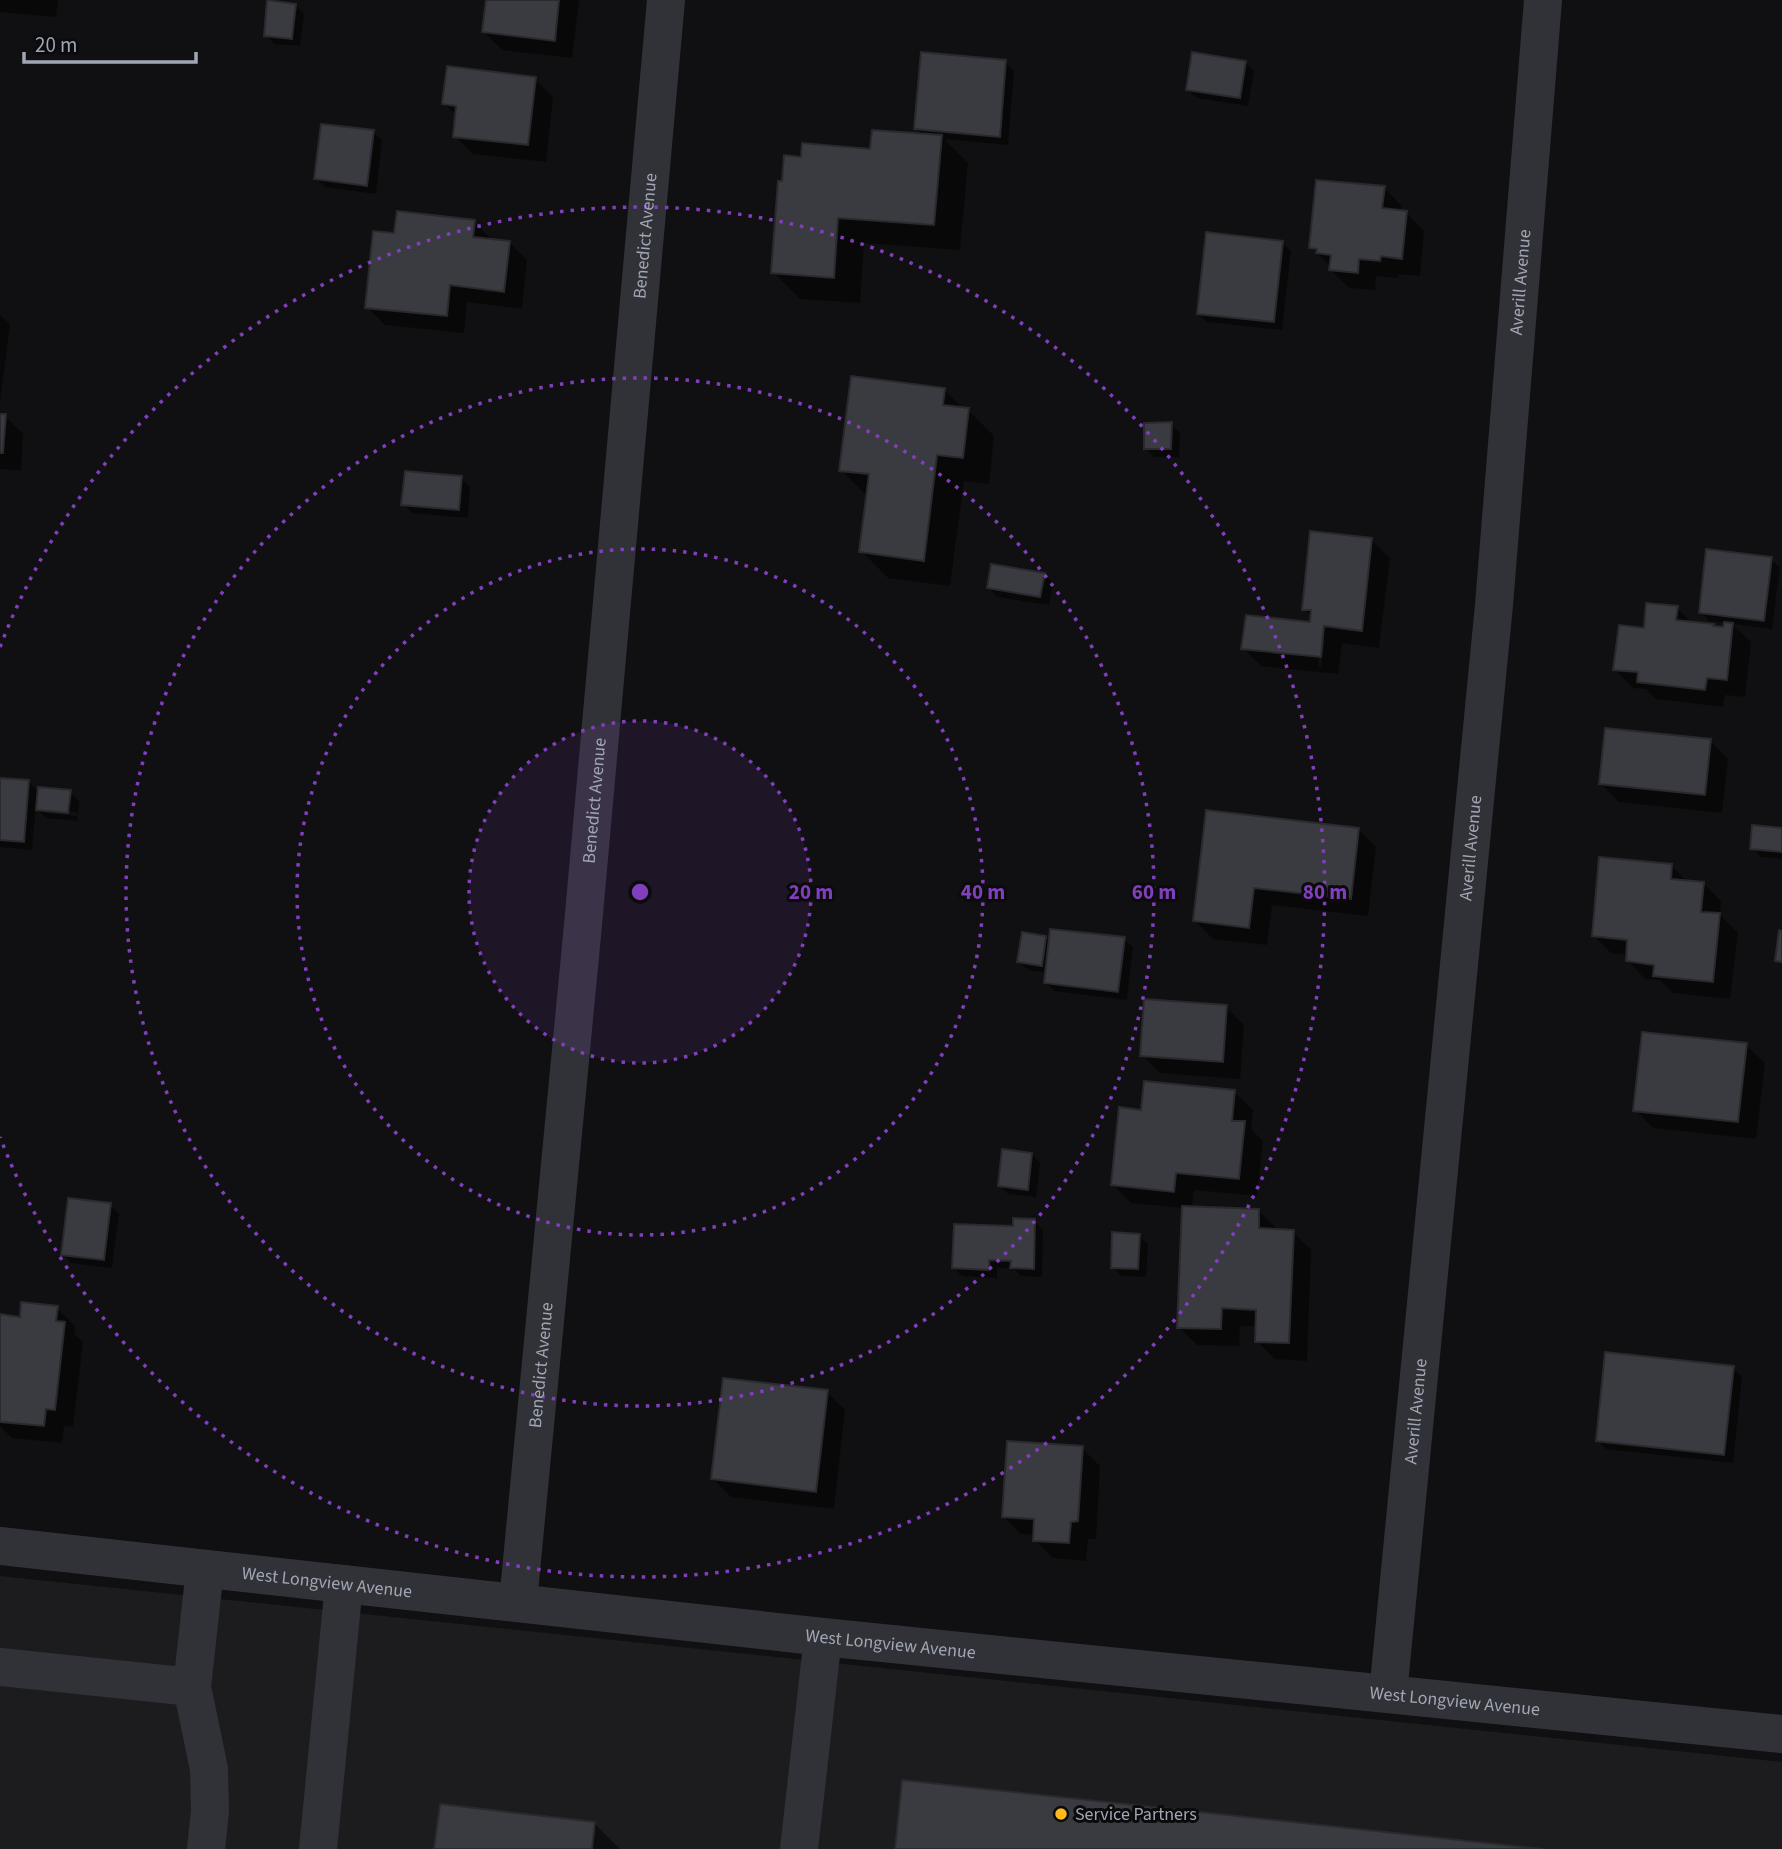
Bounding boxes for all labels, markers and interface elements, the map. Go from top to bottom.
scale bar [24,21,196,65]
text: 20 m [35,30,77,60]
street label: Benedict Avenue [627,172,663,300]
street label: Averill Avenue [1503,228,1537,336]
street label: Benedict Avenue [576,737,612,864]
street label: Averill Avenue [1453,794,1488,902]
text: 20 m [789,877,833,907]
text: 40 m [961,877,1005,907]
text: 60 m [1132,877,1176,907]
text: 80 m [1303,877,1347,907]
centre of rings [628,880,652,904]
street label: Benedict Avenue [522,1301,559,1429]
street label: Averill Avenue [1398,1357,1433,1465]
street label: West Longview Avenue [241,1560,413,1604]
street label: West Longview Avenue [804,1623,977,1665]
street label: West Longview Avenue [1368,1680,1541,1722]
place label: Service Partners [1075,1802,1197,1827]
marker: Service Partners [1053,1806,1069,1822]

